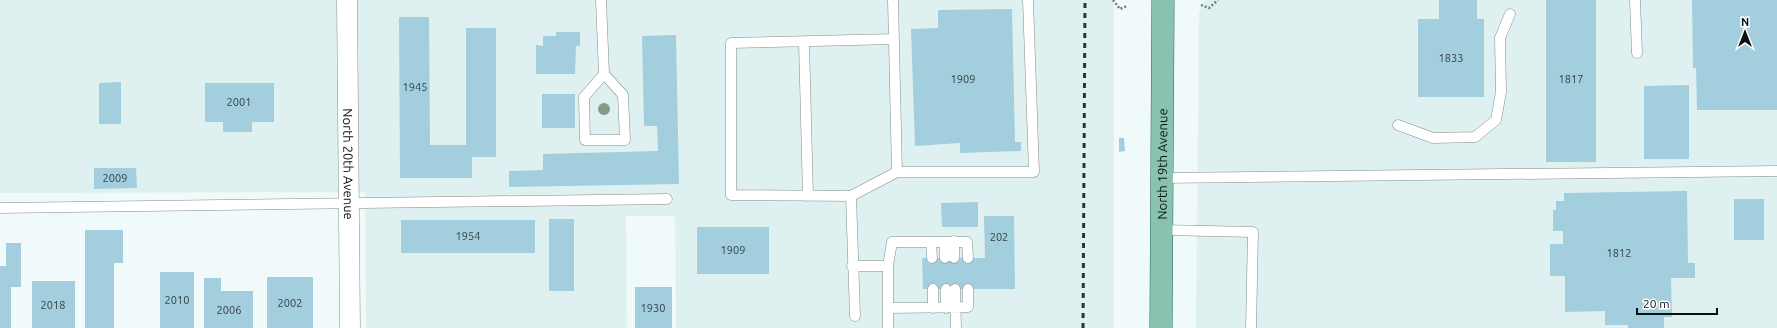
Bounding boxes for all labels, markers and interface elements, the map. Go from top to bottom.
north arrow [1725,12,1765,52]
text: N [1741,16,1749,28]
house number: 1833 [1439,52,1463,64]
house number: 1909 [951,73,975,85]
house number: 1817 [1559,73,1583,85]
house number: 1945 [403,81,427,93]
house number: 2001 [227,96,251,108]
street label: North 20th Avenue [341,108,356,220]
street label: North 19th Avenue [1155,108,1169,220]
house number: 2009 [103,172,127,184]
house number: 1954 [456,230,480,242]
house number: 202 [990,231,1008,243]
house number: 1909 [721,244,745,256]
house number: 1812 [1607,247,1631,259]
scale bar [1637,290,1717,316]
house number: 2010 [165,294,189,306]
house number: 2002 [278,297,302,309]
text: 20 m [1643,297,1670,310]
house number: 2018 [41,299,65,311]
house number: 1930 [641,302,665,314]
house number: 2006 [217,304,241,316]

